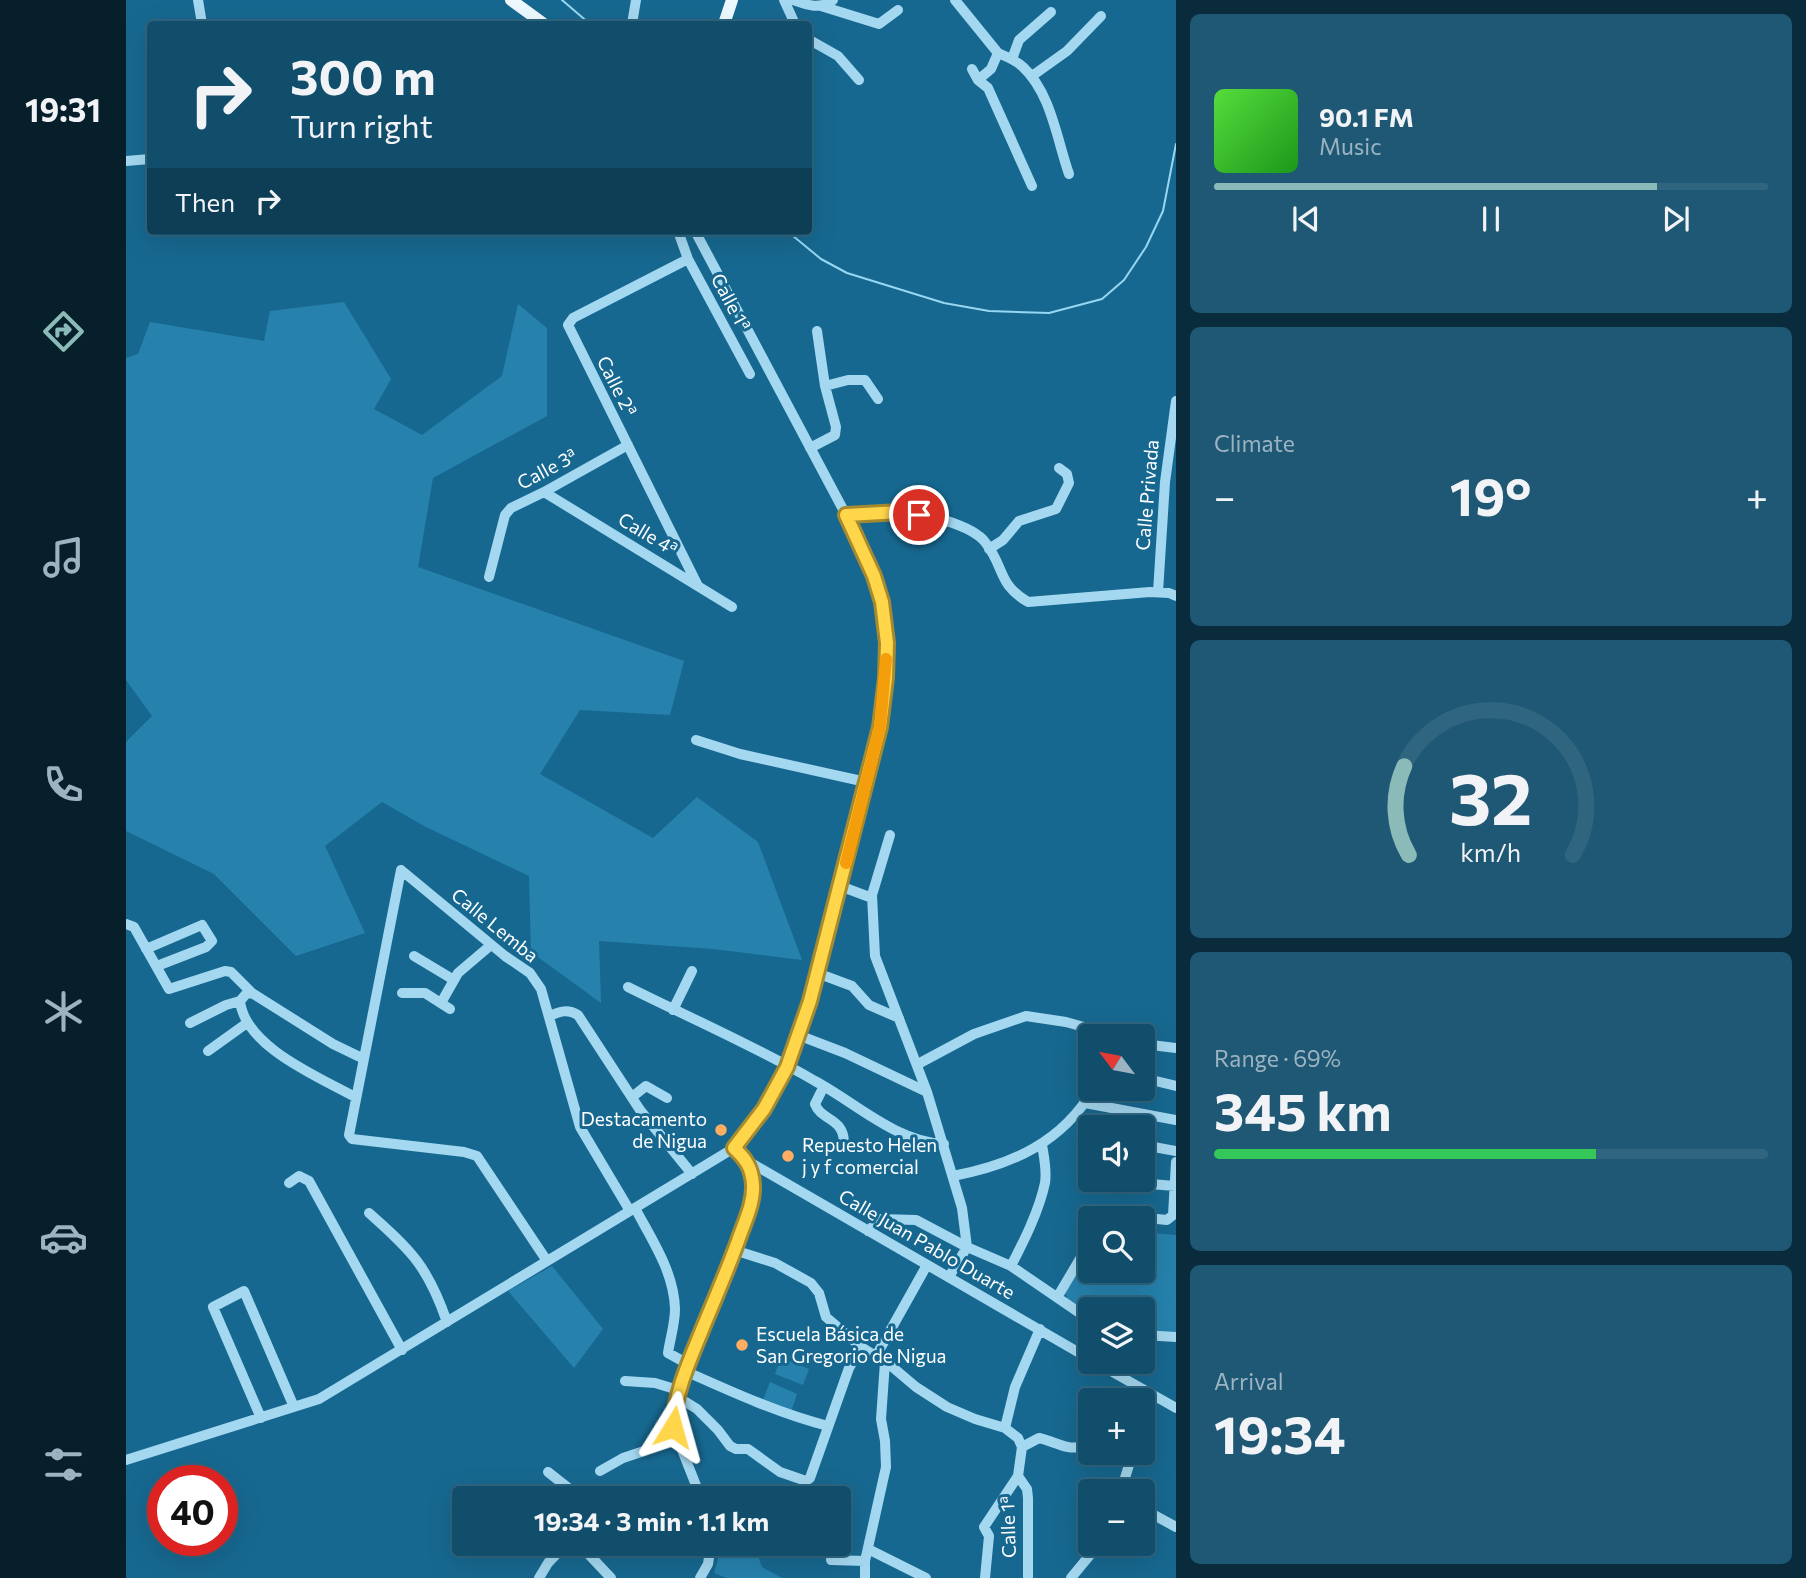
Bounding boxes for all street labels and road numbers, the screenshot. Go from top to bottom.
street label: Calle 1ª [707,269,756,334]
street label: Calle 2ª [593,352,642,420]
street label: Calle Privada [1130,439,1163,551]
street label: Calle 3ª [513,443,581,494]
street label: Calle 4ª [614,507,682,560]
street label: Calle Lemba [447,883,543,967]
street label: Calle Juan Pablo Duarte [835,1184,1019,1303]
street label: Calle 1ª [995,1496,1020,1558]

